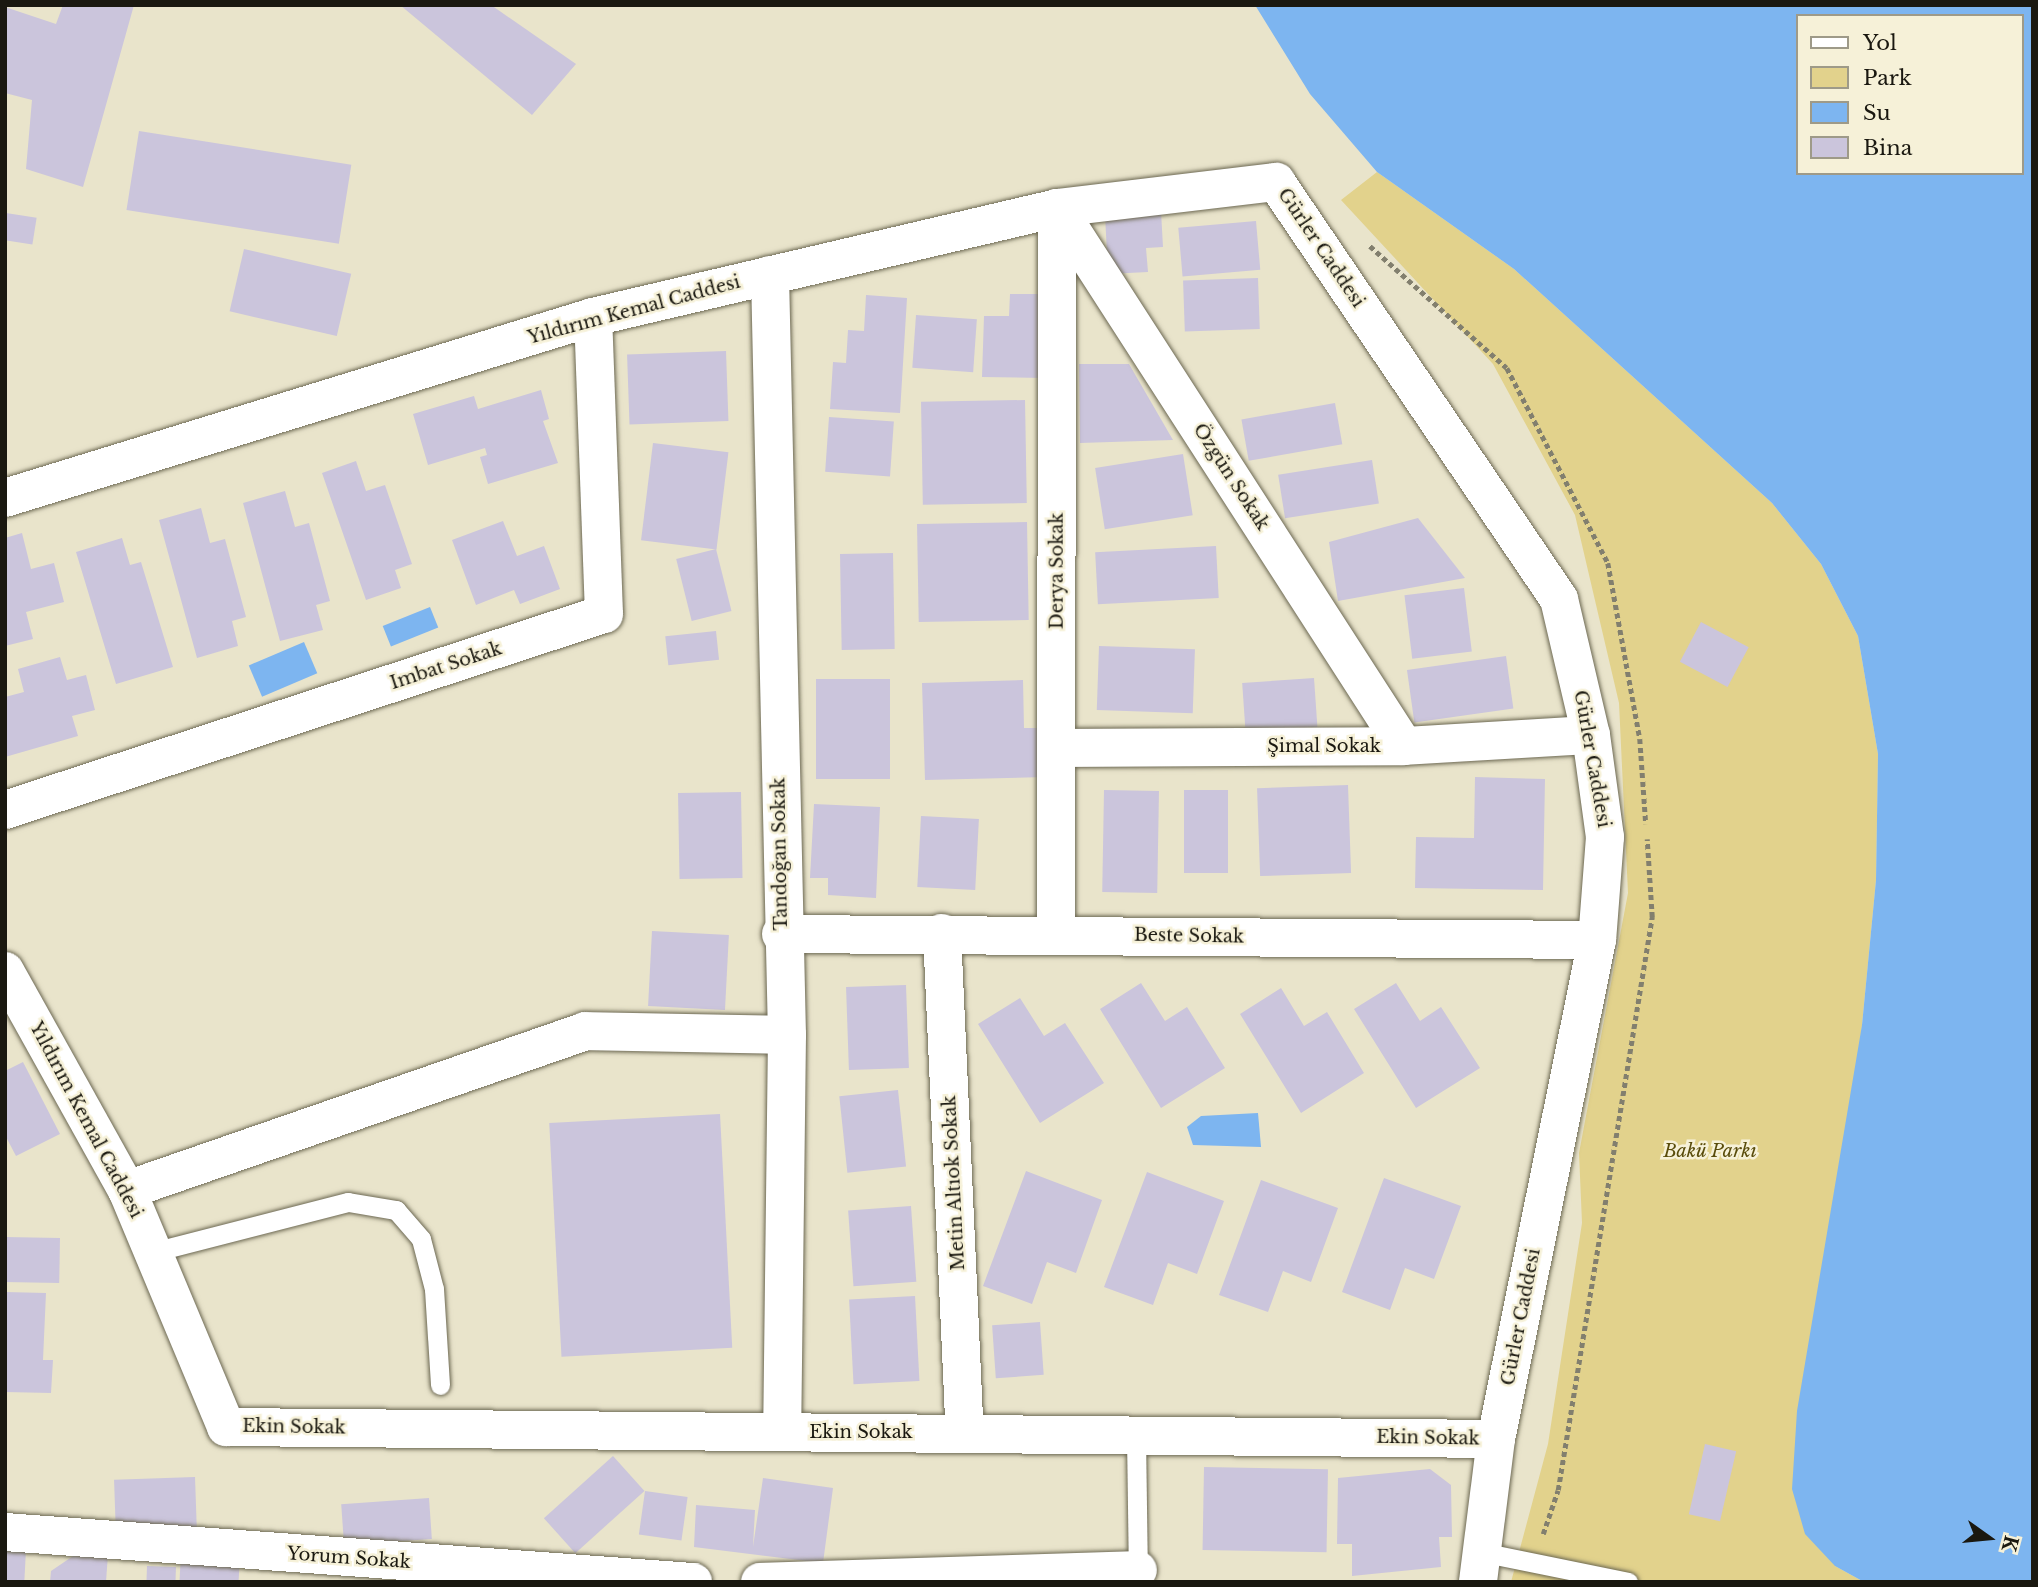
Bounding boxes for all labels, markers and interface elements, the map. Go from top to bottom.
legend [1797,14,2024,175]
text: Yol [1863,30,1897,56]
text: Park [1863,65,1912,91]
text: Su [1863,100,1891,126]
text: Bina [1863,135,1912,161]
street label: Gürler Caddesi [1273,184,1369,312]
street label: Yıldırım Kemal Caddesi [525,271,743,349]
street label: Özgün Sokak [1188,420,1274,534]
street label: Derya Sokak [1046,513,1068,629]
street label: Imbat Sokak [387,638,505,694]
street label: Gürler Caddesi [1569,688,1615,830]
street label: Şimal Sokak [1267,735,1381,757]
street label: Tandoğan Sokak [768,777,792,931]
street label: Beste Sokak [1134,924,1244,948]
street label: Yıldırım Kemal Caddesi [25,1018,147,1222]
street label: Metin Altıok Sokak [939,1094,969,1272]
park label: Bakü Parkı [1663,1140,1757,1162]
street label: Gürler Caddesi [1497,1246,1545,1388]
street label: Ekin Sokak [242,1415,346,1439]
street label: Ekin Sokak [809,1421,913,1443]
street label: Ekin Sokak [1376,1426,1480,1450]
north arrow [1954,1503,2024,1573]
text: K [1997,1533,2023,1554]
street label: Yorum Sokak [286,1543,412,1573]

